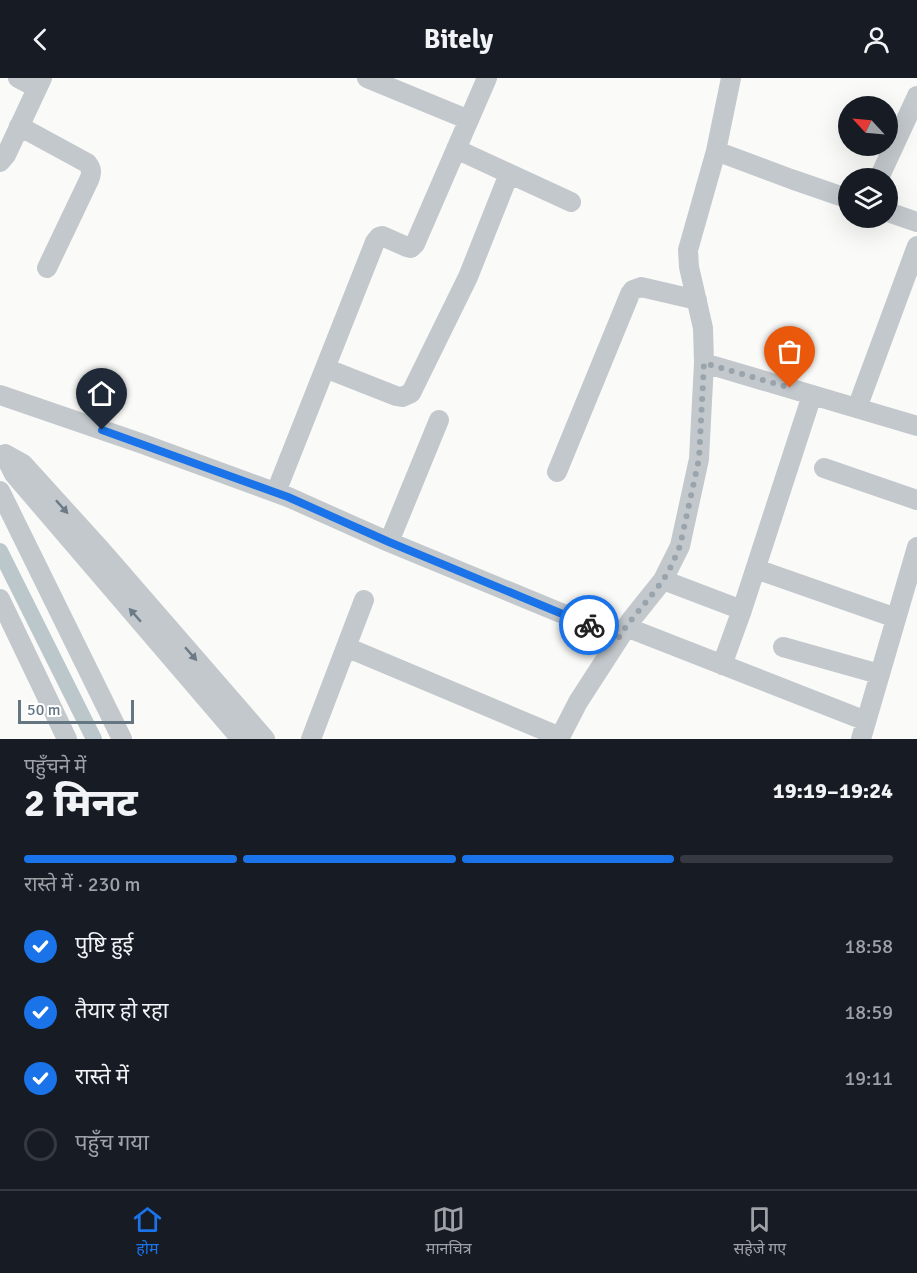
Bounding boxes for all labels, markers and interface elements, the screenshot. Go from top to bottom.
icon: back [24,23,57,56]
text: Bitely [424,23,493,56]
icon: person [860,23,893,56]
north arrow [838,96,898,156]
map controls [838,96,898,228]
button: layers [838,168,898,228]
pin [764,326,815,388]
icon: bag [773,335,806,368]
pin [76,368,127,430]
icon: home [85,377,118,410]
one-way arrow [55,500,69,514]
courier [559,595,619,655]
one-way arrow [128,607,141,623]
icon: bike [573,609,606,642]
one-way arrow [184,646,197,661]
scale bar [18,697,134,724]
text: 50 m [27,700,61,720]
text: पहुँचने में [24,754,86,779]
text: 19:19–19:24 [773,777,893,804]
text: 2 मिनट [24,779,138,827]
text: रास्ते में · 230 m [24,872,141,897]
icon: check [24,930,57,963]
text: पुष्टि हुई [75,931,133,958]
text: 18:58 [844,934,893,959]
icon: check [24,996,57,1029]
text: तैयार हो रहा [75,997,168,1024]
text: 18:59 [844,1000,893,1025]
icon: check [24,1062,57,1095]
text: रास्ते में [75,1063,129,1090]
text: 19:11 [844,1066,893,1091]
text: पहुँच गया [75,1129,149,1156]
tab: होम [131,1203,164,1261]
tab: मानचित्र [426,1203,472,1261]
tab: सहेजे गए [733,1203,786,1261]

